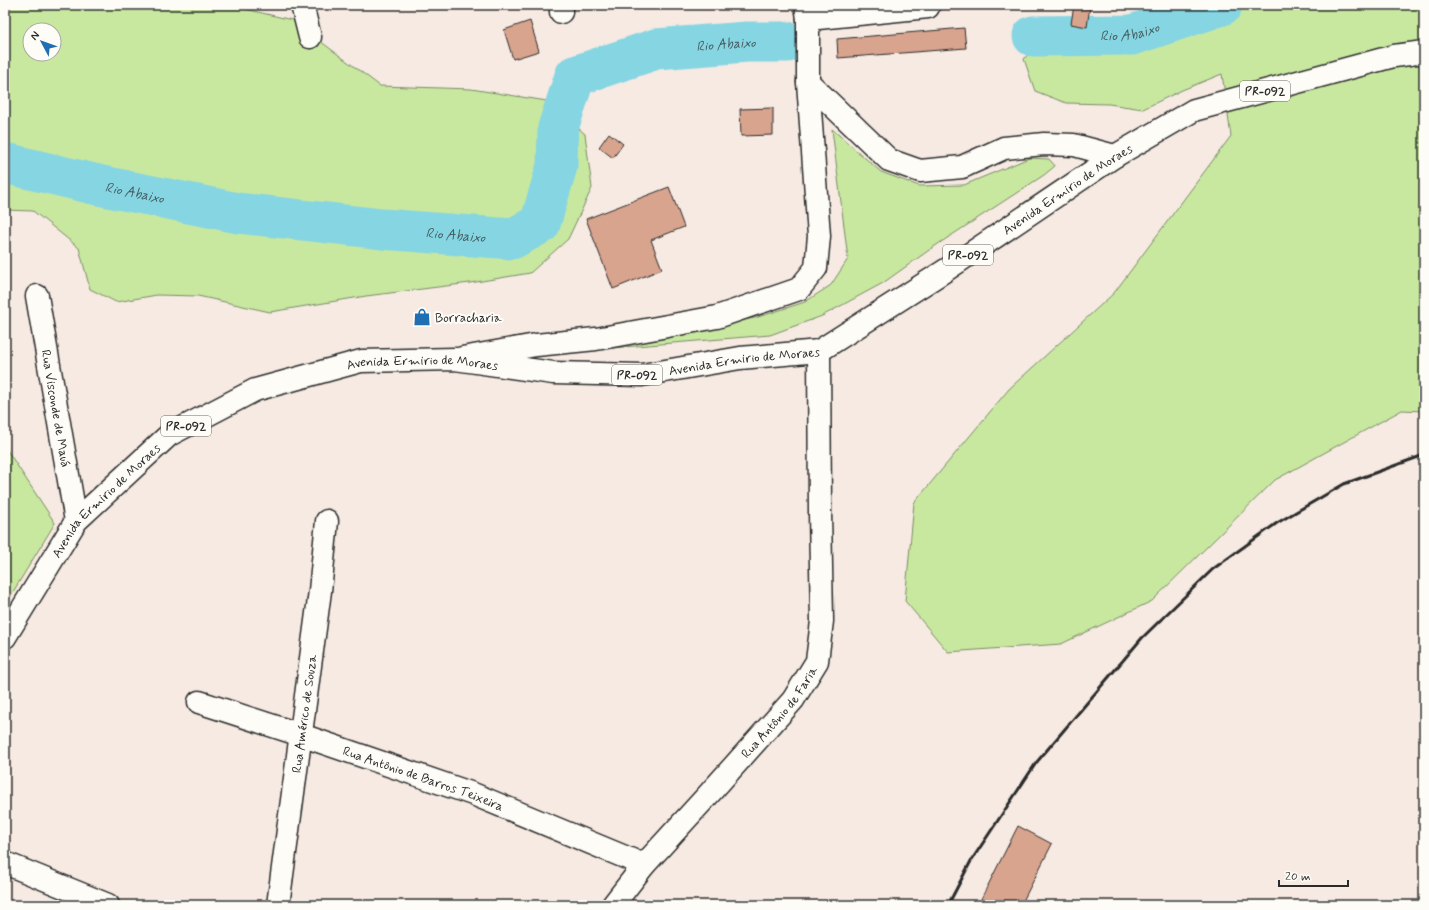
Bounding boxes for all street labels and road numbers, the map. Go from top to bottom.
road number: PR-092 [1240,81,1290,101]
street label: Avenida Ermirio de Moraes [1000,141,1136,239]
road number: PR-092 [943,245,993,265]
street label: Avenida Ermirio de Moraes [667,344,821,380]
street label: Rua Visconde de Mauá [36,348,74,469]
street label: Avenida Ermirio de Moraes [345,352,499,375]
road number: PR-092 [612,365,662,385]
road number: PR-092 [161,416,211,436]
street label: Avenida Ermirio de Moraes [48,440,165,561]
street label: Rua Américo de Souza [289,653,321,774]
street label: Rua Antônio de Faria [738,663,822,762]
street label: Rua Antônio de Barros Teixeira [340,743,506,816]

